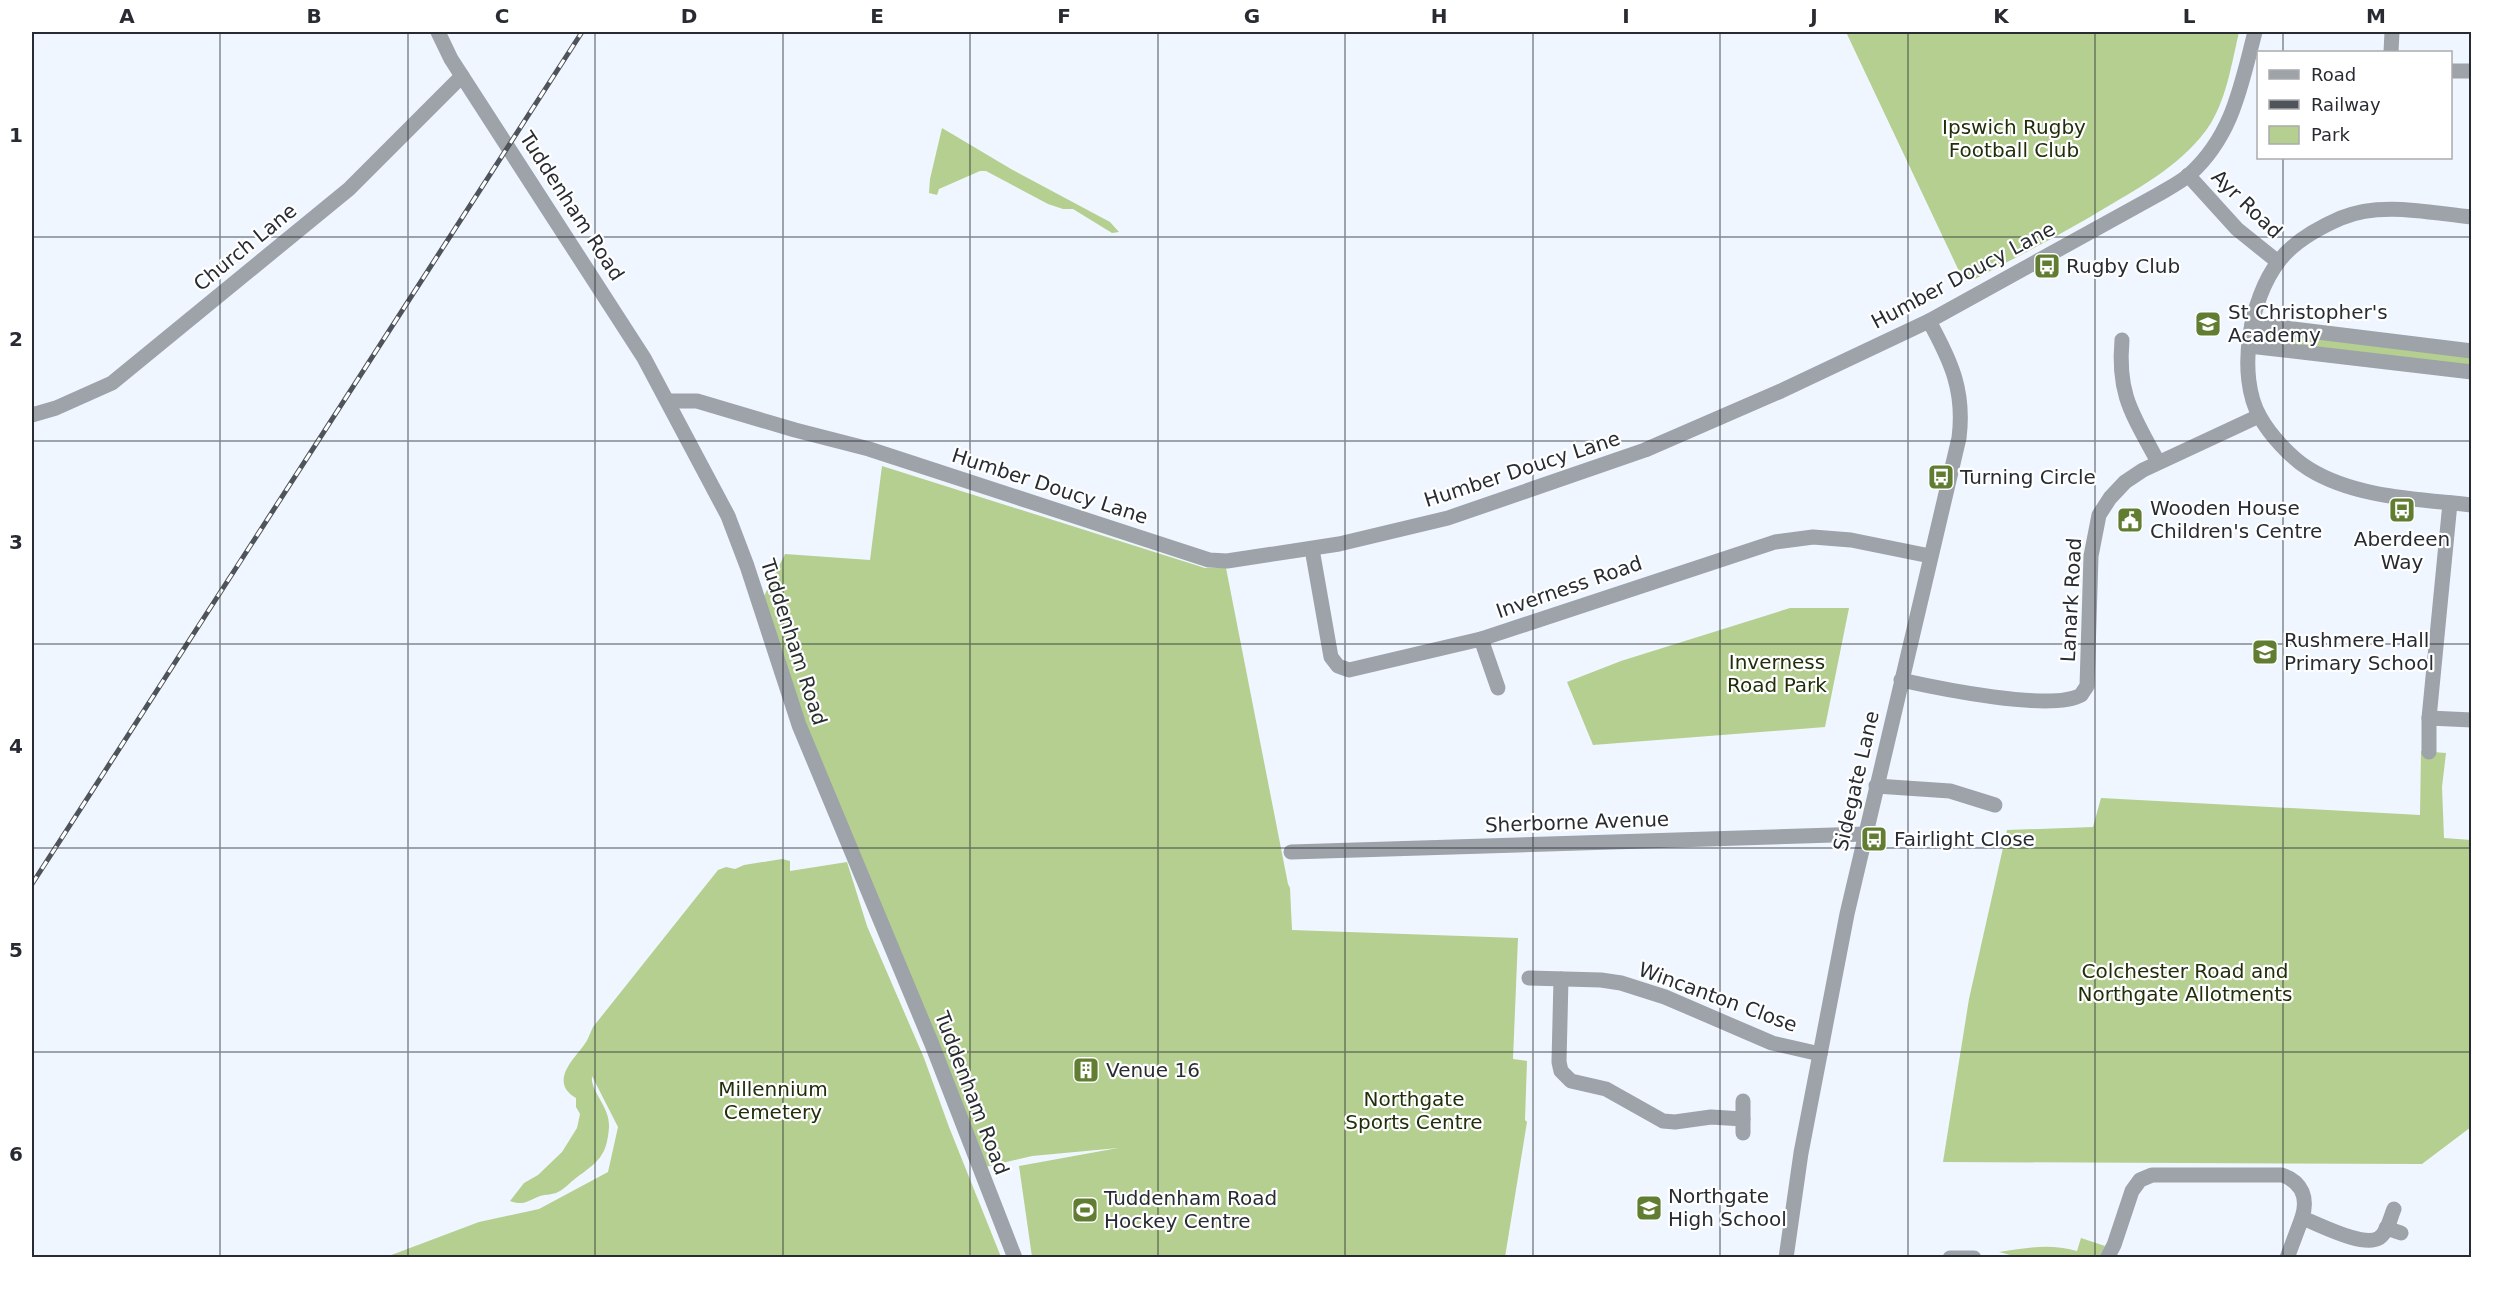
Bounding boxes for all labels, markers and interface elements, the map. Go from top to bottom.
text: A [119,4,135,28]
text: B [306,4,322,28]
text: C [495,4,509,28]
text: D [681,4,697,28]
text: E [870,4,884,28]
text: F [1057,4,1071,28]
text: G [1244,4,1260,28]
text: H [1431,4,1447,28]
text: I [1622,4,1630,28]
text: J [1808,4,1818,28]
text: K [1993,4,2010,28]
text: L [2183,4,2196,28]
text: M [2366,4,2386,28]
legend [2257,51,2452,159]
text: Road [2311,64,2356,85]
text: Railway [2311,94,2381,115]
park label: Ipswich Rugby Football Club [1942,115,2086,162]
text: 1 [9,123,23,147]
text: Park [2311,124,2350,145]
street label: Tuddenham Road [514,126,629,285]
street label: Ayr Road [2207,164,2287,244]
street label: Church Lane [189,198,301,296]
street label: Humber Doucy Lane [1867,216,2059,334]
bus stop icon: Rugby Club [2032,251,2062,281]
place label: Rugby Club [2066,254,2180,278]
place label: St Christopher's Academy [2228,300,2388,347]
school or university icon: St Christopher's Academy [2193,309,2223,339]
text: 2 [9,327,23,351]
street label: Humber Doucy Lane [1421,426,1623,512]
street label: Humber Doucy Lane [949,443,1151,529]
bus stop icon: Turning Circle [1926,462,1956,492]
place label: Turning Circle [1959,465,2096,489]
bus stop icon: Aberdeen Way [2387,495,2417,525]
place label: Wooden House Children's Centre [2150,496,2322,543]
public building icon: Wooden House Children's Centre [2115,505,2145,535]
place label: Aberdeen Way [2354,527,2450,574]
text: 3 [9,530,23,554]
street label: Lanark Road [2056,537,2086,663]
street label: Inverness Road [1493,551,1645,623]
street label: Tuddenham Road [756,555,832,728]
place label: Rushmere Hall Primary School [2284,628,2434,675]
school or university icon: Rushmere Hall Primary School [2250,637,2280,667]
park label: Inverness Road Park [1727,650,1827,697]
street label: Sidegate Lane [1828,709,1884,853]
text: 4 [9,734,23,758]
street label: Sherborne Avenue [1484,807,1670,837]
bus stop icon: Fairlight Close [1859,824,1889,854]
place label: Fairlight Close [1894,827,2035,851]
text: 5 [9,938,23,962]
street label: Wincanton Close [1635,957,1801,1037]
park label: Colchester Road and Northgate Allotments [2078,959,2293,1006]
street label: Tuddenham Road [929,1007,1014,1178]
building icon: Venue 16 [1071,1055,1101,1085]
place label: Venue 16 [1106,1058,1200,1082]
park label: Millennium Cemetery [718,1077,828,1124]
park label: Northgate Sports Centre [1345,1087,1483,1134]
text: 6 [9,1142,23,1166]
place label: Northgate High School [1668,1184,1787,1231]
place label: Tuddenham Road Hockey Centre [1103,1186,1277,1233]
school or university icon: Northgate High School [1634,1193,1664,1223]
sports icon: Tuddenham Road Hockey Centre [1070,1195,1100,1225]

